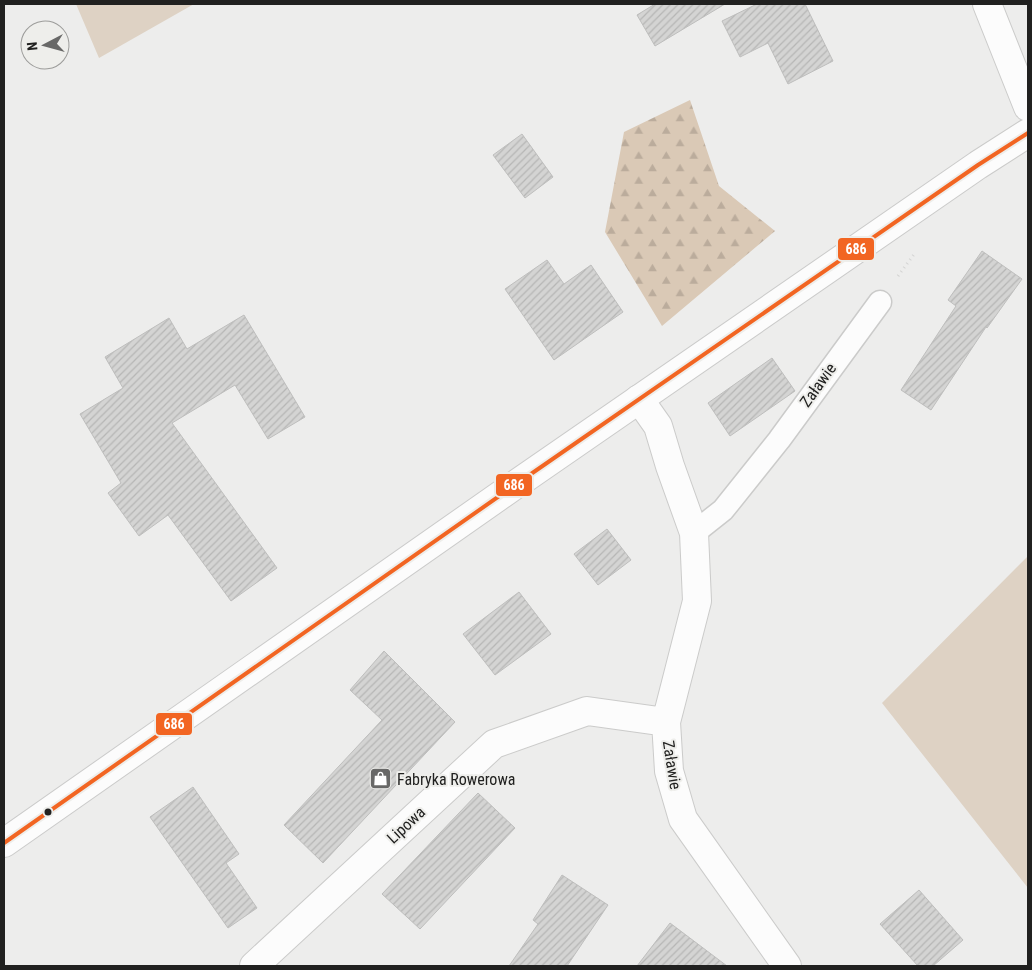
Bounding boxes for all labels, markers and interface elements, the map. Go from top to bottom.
north arrow [20,20,70,70]
text: N [24,41,40,51]
line badge: 686 [837,237,875,261]
text: 686 [845,241,867,257]
street label: Załawie [796,359,840,411]
line badge: 686 [495,473,533,497]
text: 686 [503,477,525,493]
line badge: 686 [155,712,193,736]
text: 686 [163,716,185,732]
street label: Załawie [659,739,685,791]
shop icon: Fabryka Rowerowa [369,767,393,791]
place label: Fabryka Rowerowa [397,770,515,789]
street label: Lipowa [383,803,429,847]
unlabelled marker [43,807,53,817]

